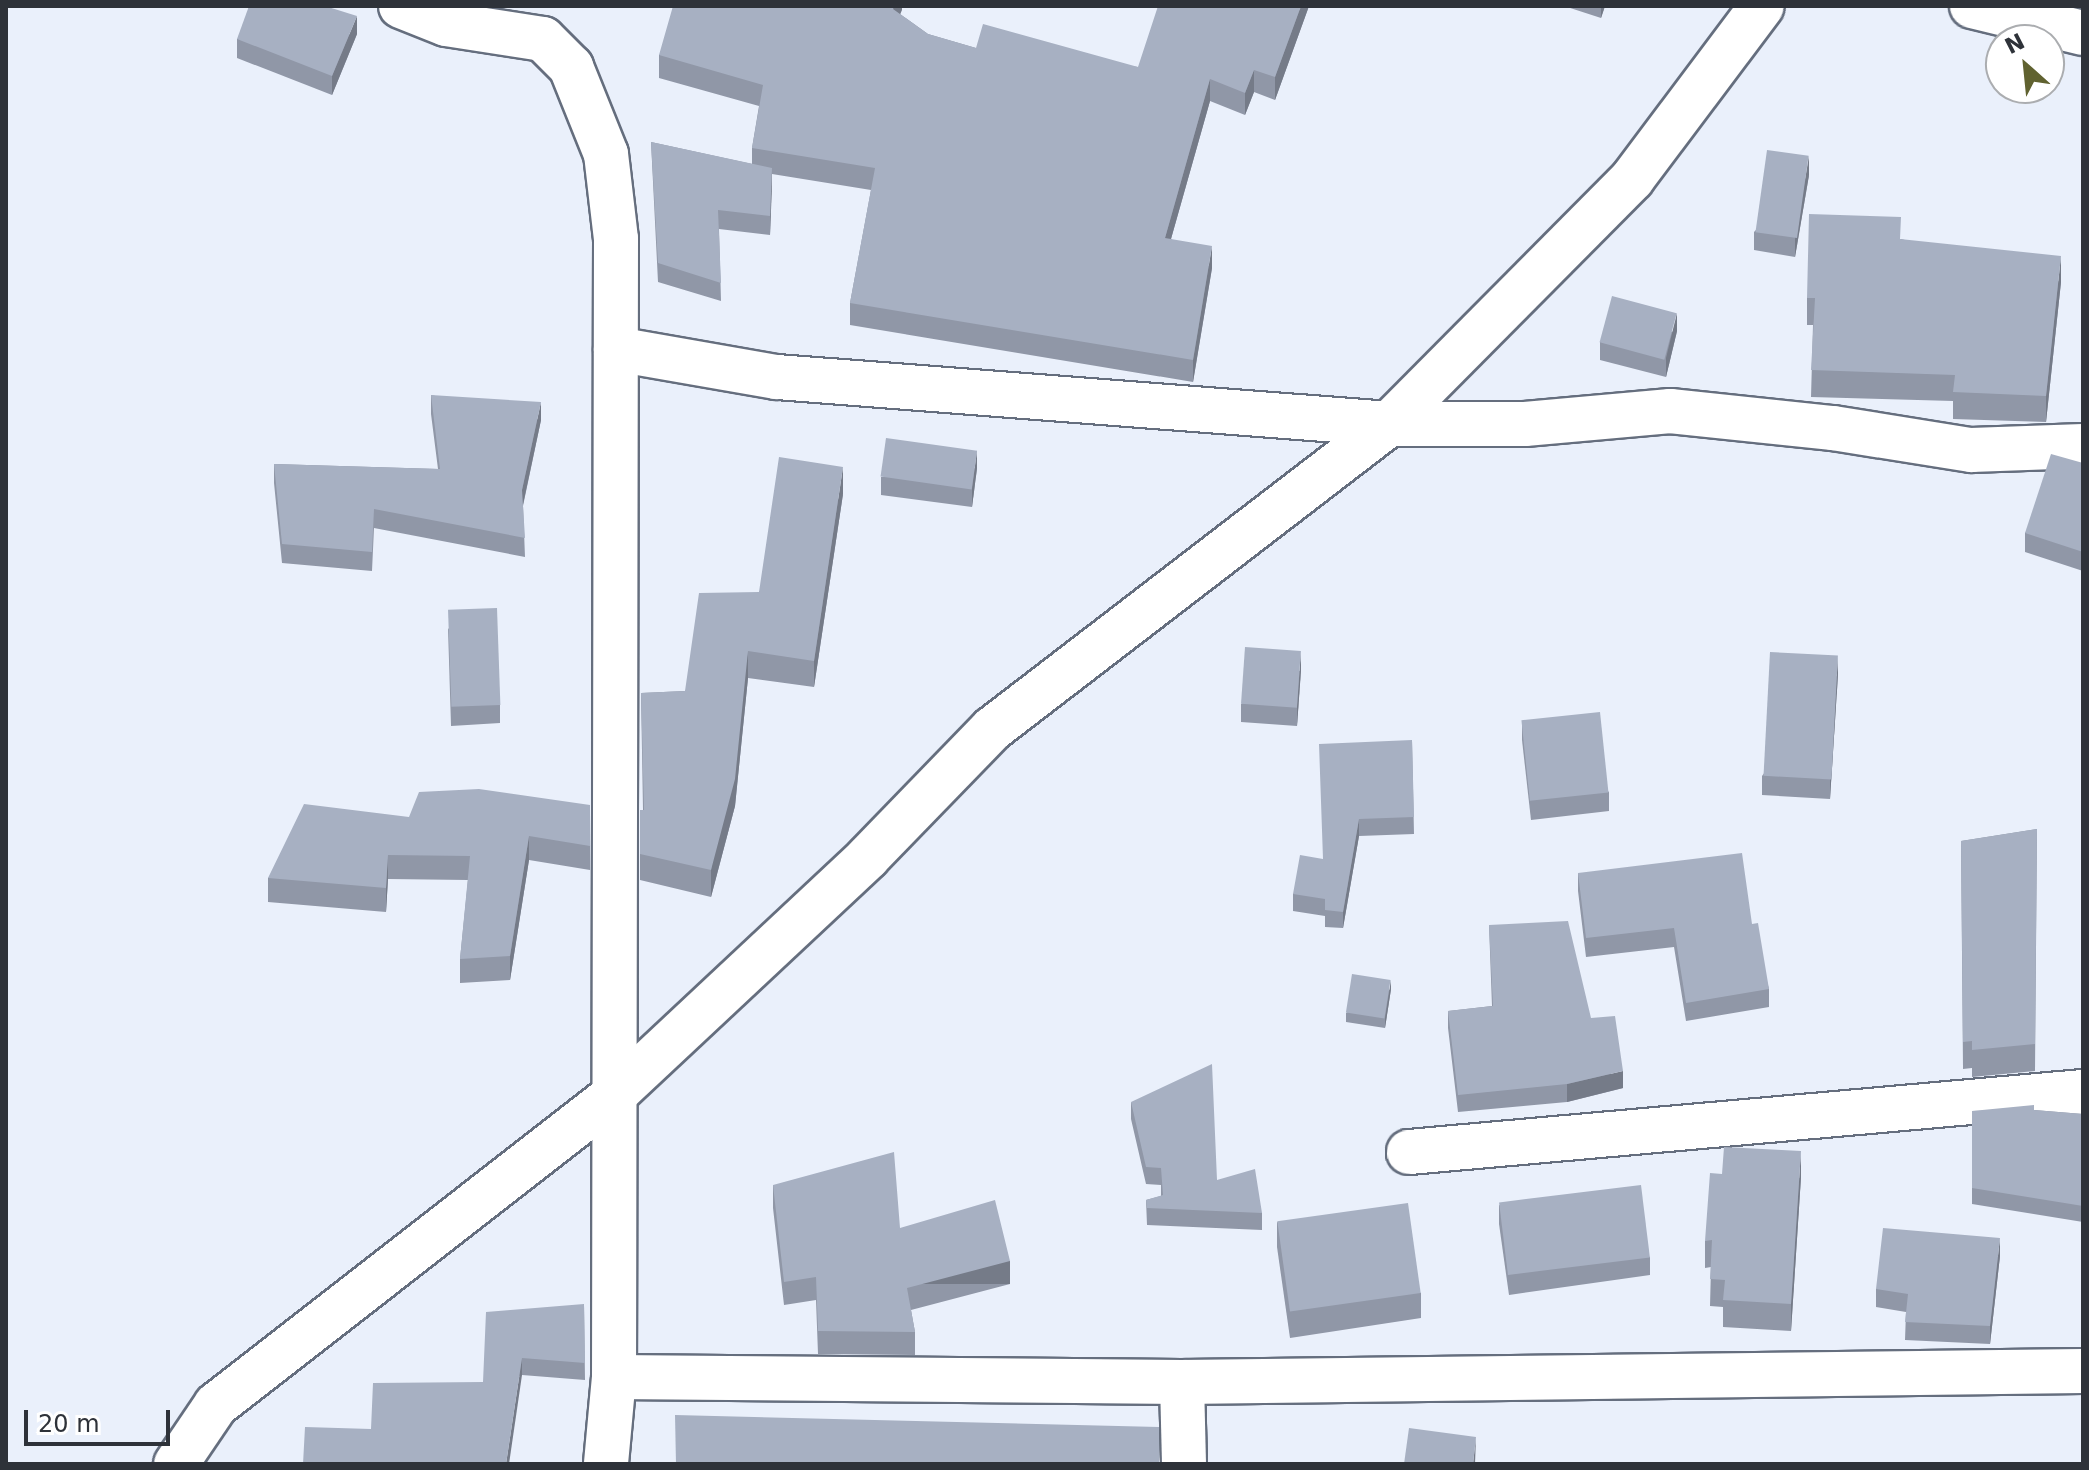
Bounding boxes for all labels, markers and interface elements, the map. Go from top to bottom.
north arrow [1985,24,2065,104]
text: N [2001,29,2029,59]
scale bar [28,1394,174,1444]
text: 20 m [38,1410,100,1438]

